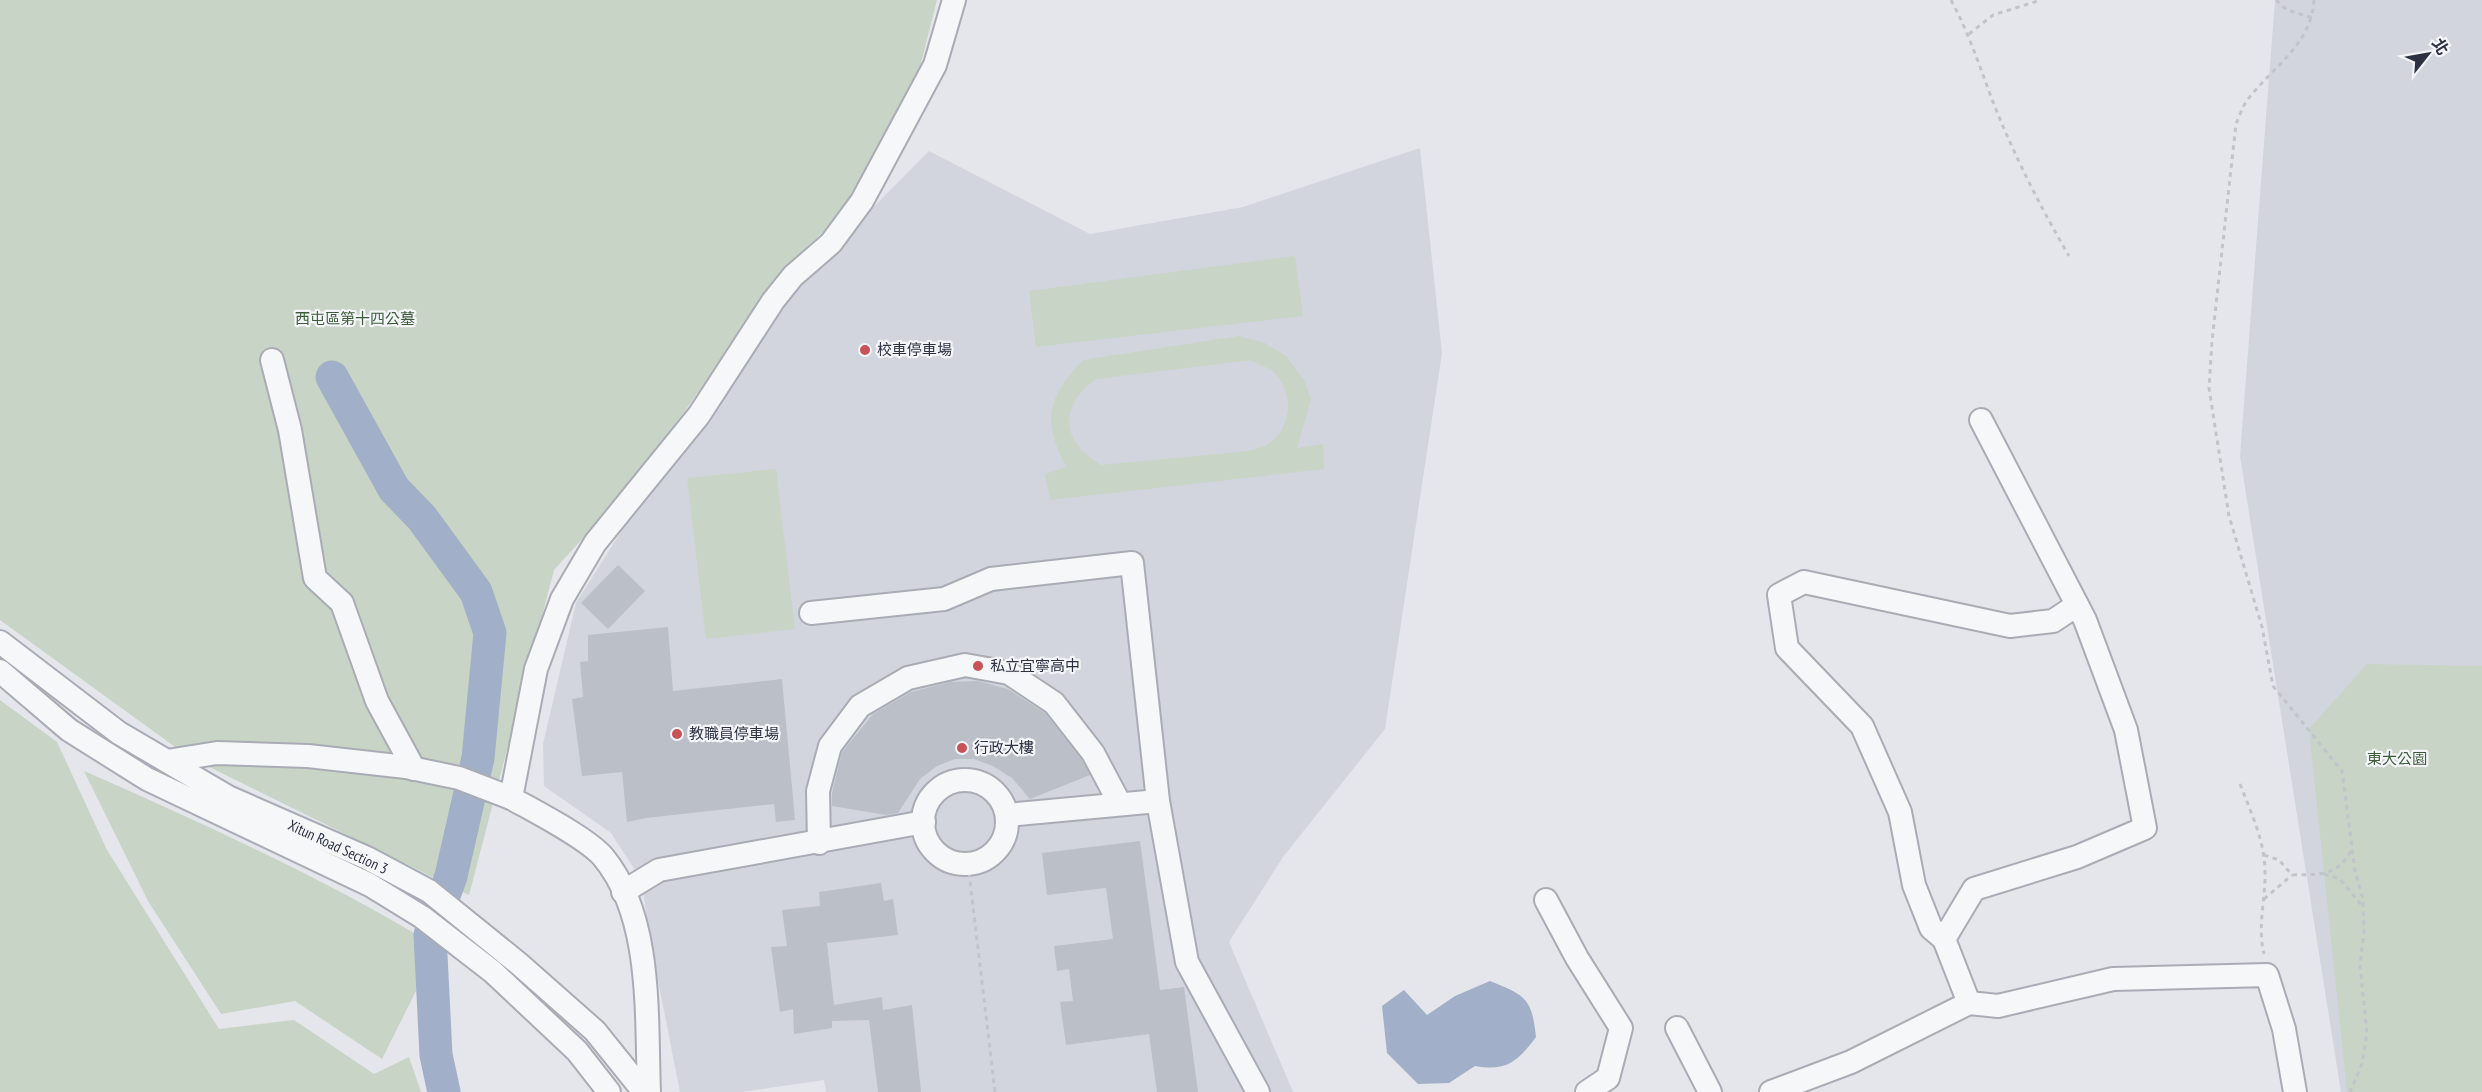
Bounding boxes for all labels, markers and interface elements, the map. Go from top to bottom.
north arrow [2398,24,2458,84]
text: 北 [2428,34,2454,58]
park label: 西屯區第十四公墓 [295,309,415,328]
place label: 校車停車場 [877,340,952,359]
marker: 校車停車場 [858,343,872,357]
place label: 私立宜寧高中 [990,656,1080,675]
marker: 私立宜寧高中 [971,659,985,673]
place label: 教職員停車場 [689,724,779,743]
marker: 教職員停車場 [670,727,684,741]
place label: 行政大樓 [974,738,1034,757]
marker: 行政大樓 [955,741,969,755]
park label: 東大公園 [2367,749,2427,768]
street label: Xitun Road Section 3 [285,815,391,878]

